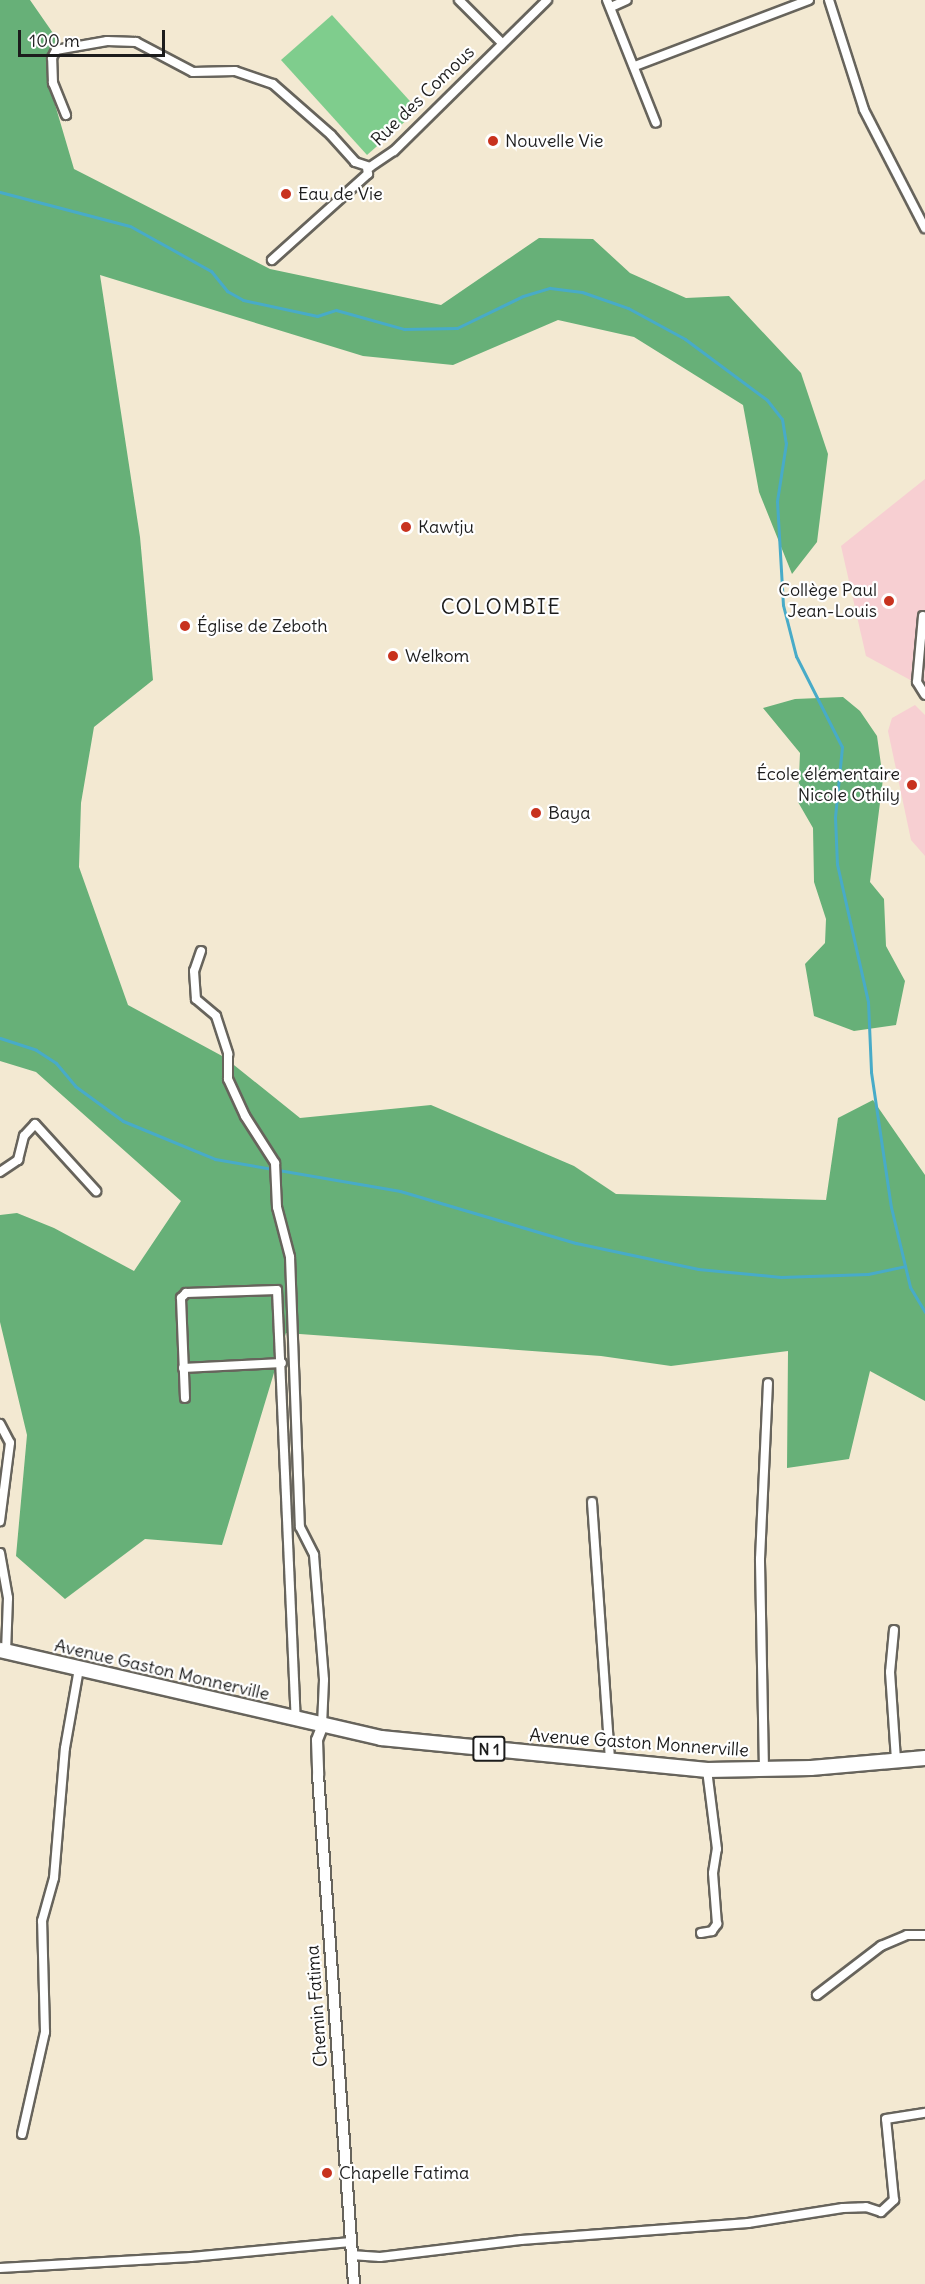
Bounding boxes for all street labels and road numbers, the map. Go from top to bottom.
street label: Rue des Comous [367,41,479,151]
street label: Avenue Gaston Monnerville [52,1635,272,1705]
street label: Avenue Gaston Monnerville [529,1725,749,1761]
road number: N 1 [471,1736,507,1762]
street label: Chemin Fatima [302,1944,332,2068]

